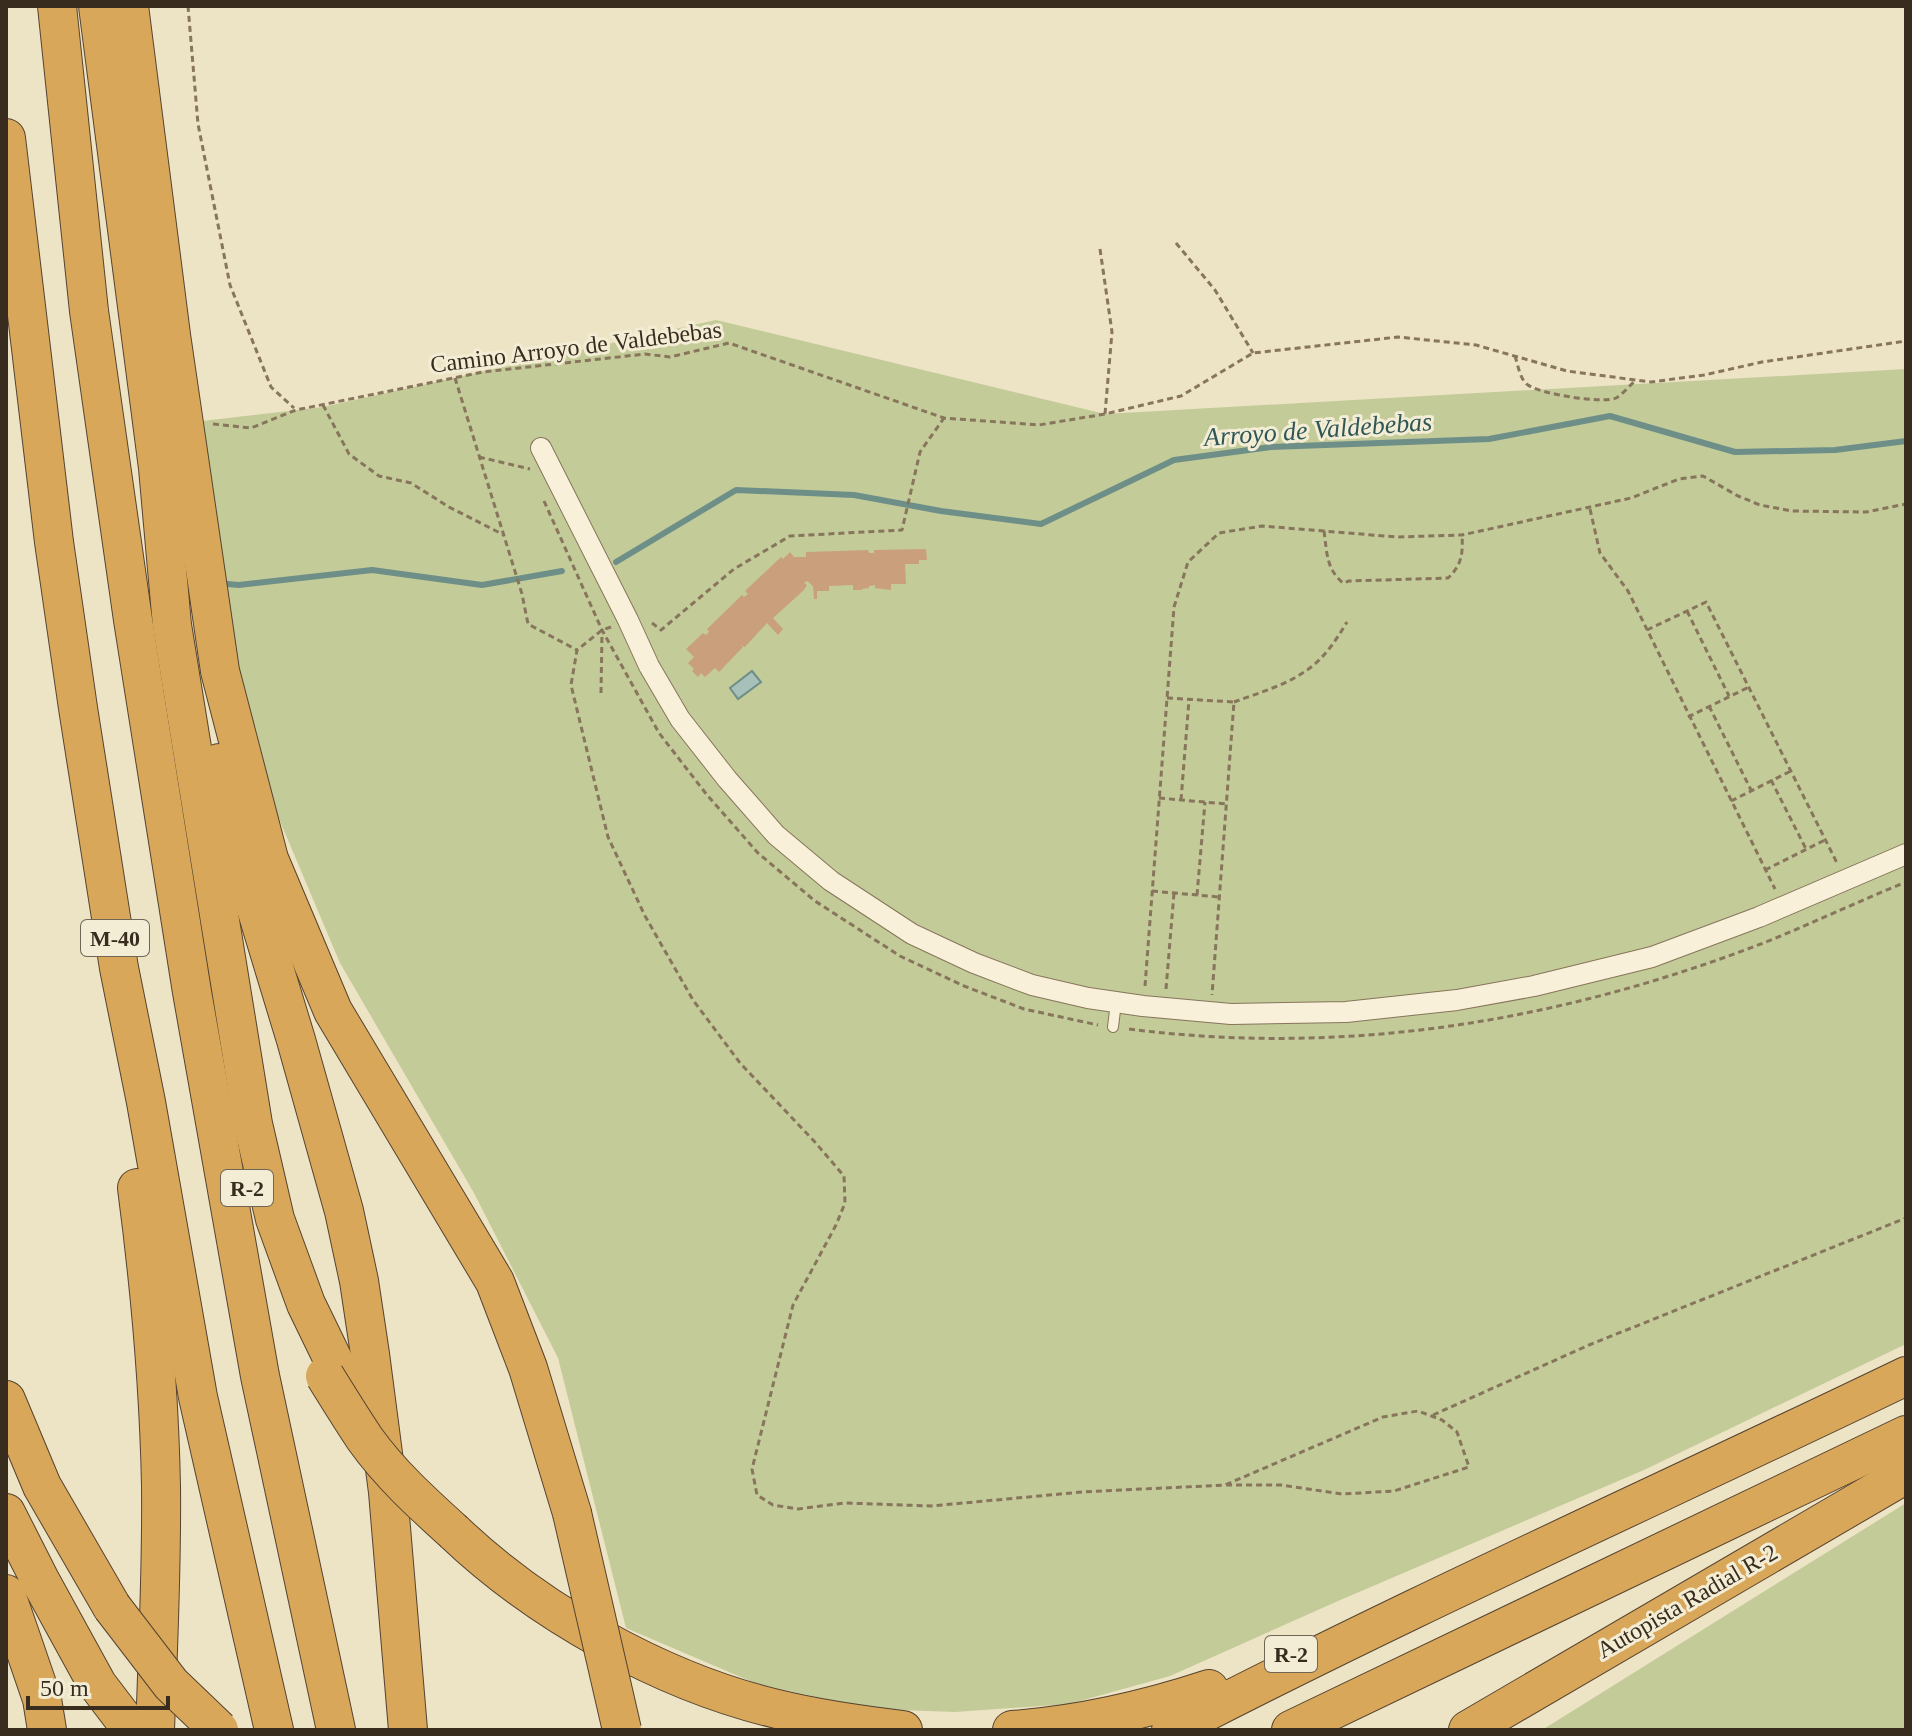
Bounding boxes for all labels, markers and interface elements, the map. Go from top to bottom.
street label: Camino Arroyo de Valdebebas [429,316,723,378]
water label: Arroyo de Valdebebas [1201,407,1433,452]
road number: M-40 [81,920,149,956]
road number: R-2 [221,1170,273,1206]
street label: Autopista Radial R-2 [1592,1539,1782,1663]
road number: R-2 [1265,1636,1317,1672]
scale bar [28,1660,168,1710]
text: 50 m [40,1675,89,1701]

